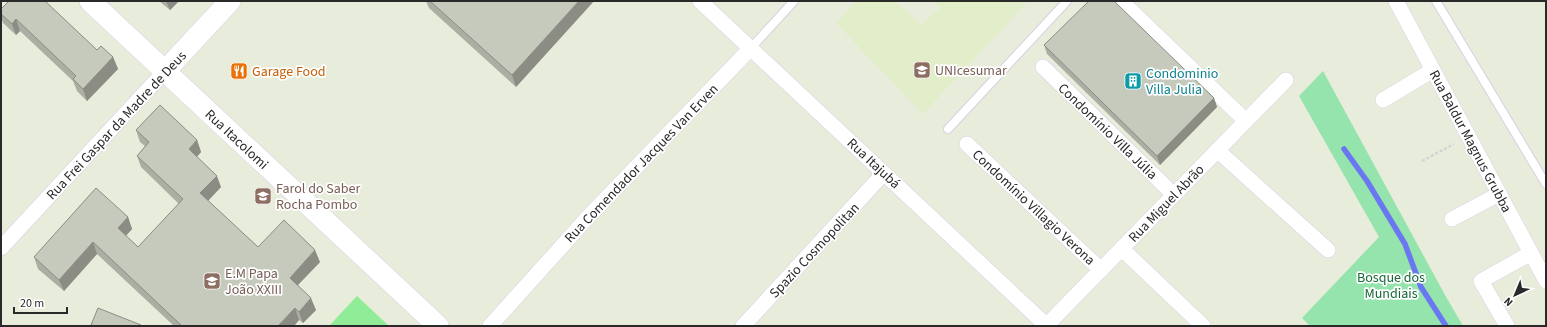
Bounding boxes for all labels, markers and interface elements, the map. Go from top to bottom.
street label: Rua Frei Gaspar da Madre de Deus [42,47,191,205]
school or university icon: UNIcesumar [912,60,932,80]
restaurant icon: Garage Food [229,61,249,81]
place label: UNIcesumar [935,61,1007,81]
place label: Garage Food [252,62,326,82]
place label: Condominio Villa Julia [1146,64,1218,100]
street label: Rua Baldur Magnus Grubba [1424,67,1516,216]
building icon: Condominio Villa Julia [1123,71,1143,91]
street label: Condomínio Villa Júlia [1053,79,1161,184]
street label: Rua Comendador Jacques Van Erven [560,80,723,248]
street label: Rua Itacolomi [200,105,273,174]
street label: Rua Itajubá [842,134,904,194]
street label: Condomínio Villagio Verona [967,145,1099,270]
street label: Rua Miguel Abrão [1124,160,1209,247]
place label: Farol do Saber Rocha Pombo [276,179,361,215]
school or university icon: Farol do Saber Rocha Pombo [253,186,273,206]
street label: Spazio Cosmopolitan [765,199,864,303]
place label: E.M Papa João XXIII [225,264,282,300]
park label: Bosque dos Mundiais [1357,268,1425,304]
school or university icon: E.M Papa João XXIII [202,271,222,291]
north arrow [1495,275,1535,315]
scale bar [14,289,67,315]
text: N [1501,294,1516,310]
text: 20 m [20,295,44,312]

